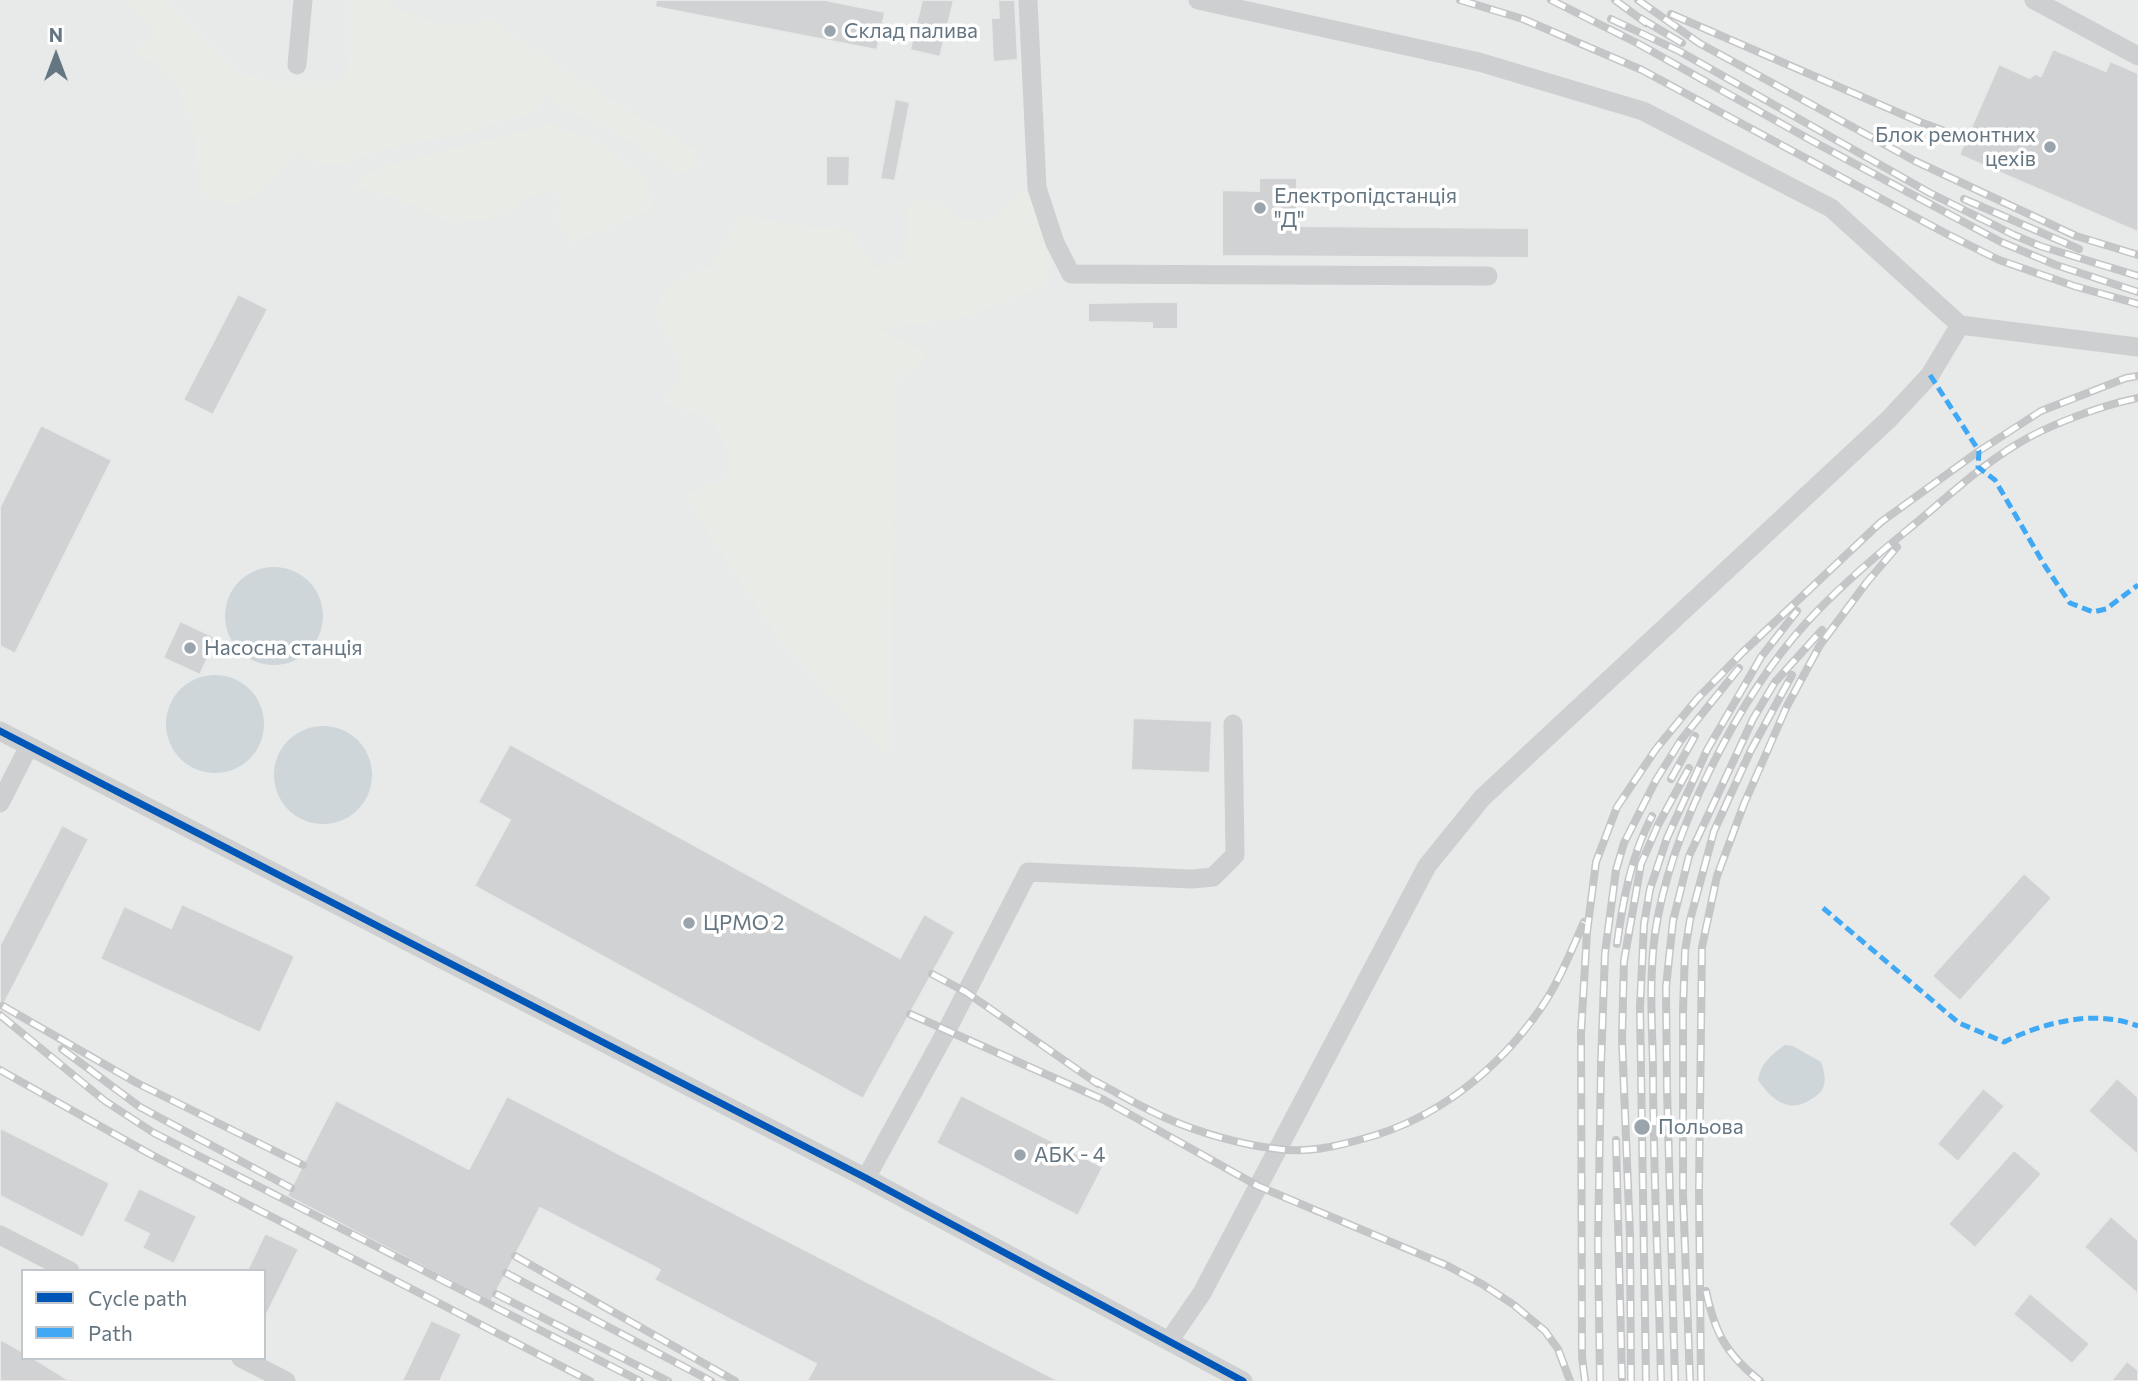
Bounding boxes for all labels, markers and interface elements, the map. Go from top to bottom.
place label: Склад палива [844,18,978,44]
north arrow [21,21,91,91]
text: N [49,23,63,46]
marker: Склад палива [822,23,838,39]
place label: Блок ремонтних цехів [1875,122,2036,172]
marker: Блок ремонтних цехів [2042,139,2058,155]
place label: Електропідстанція "Д" [1274,183,1457,233]
marker: Електропідстанція "Д" [1252,200,1268,216]
place label: Насосна станція [204,635,363,661]
marker: Насосна станція [182,640,198,656]
place label: ЦРМО 2 [703,910,784,936]
marker: ЦРМО 2 [681,915,697,931]
place label: Польова [1658,1114,1744,1140]
marker: Польова [1632,1117,1652,1137]
place label: АБК - 4 [1034,1142,1105,1168]
marker: АБК - 4 [1012,1147,1028,1163]
legend [21,1269,266,1360]
text: Cycle path [88,1285,187,1310]
text: Path [88,1320,133,1345]

